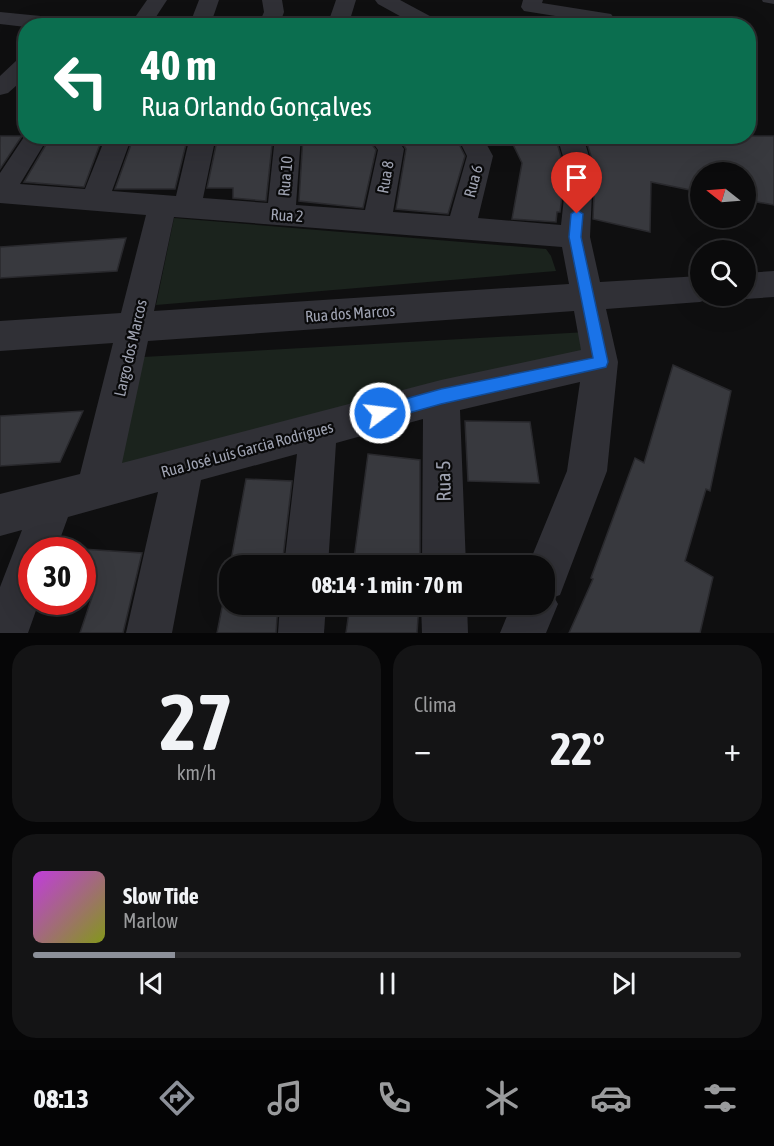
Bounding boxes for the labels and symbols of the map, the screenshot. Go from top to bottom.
pin [551,152,602,214]
street label: Rua 10 [274,155,296,197]
street label: Rua 8 [373,159,397,195]
north arrow [690,162,756,228]
street label: Rua 6 [460,163,486,199]
street label: Rua 2 [270,205,304,225]
street label: Largo dos Marcos [110,297,151,399]
street label: Rua dos Marcos [304,301,396,325]
position arrow [348,381,412,445]
street label: Rua José Luís Garcia Rodrigues [159,417,336,482]
street label: Rua 5 [431,460,455,502]
speed limit sign: 30 [18,537,96,615]

